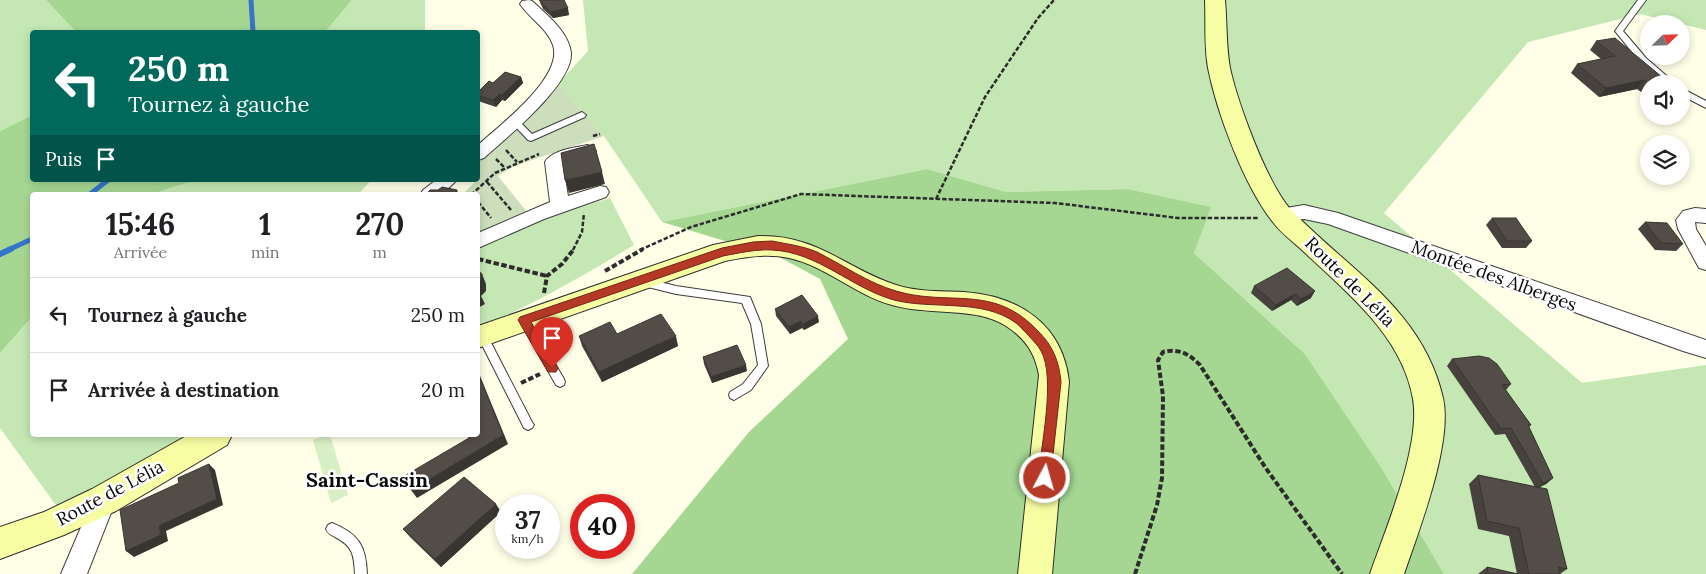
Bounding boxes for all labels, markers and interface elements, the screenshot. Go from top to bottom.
north arrow [1640,15,1690,65]
map controls [1640,15,1690,185]
text: 250 m [128,46,229,91]
icon: left [45,50,110,115]
button: sound [1640,75,1690,125]
text: Tournez à gauche [128,90,309,118]
button: layers [1640,135,1690,185]
icon: arrive [92,145,120,173]
text: Puis [45,147,82,171]
text: 15:46 [106,205,175,243]
text: 1 [259,205,271,243]
text: 270 [355,205,404,243]
street label: Route de Lélia [1300,232,1400,332]
street label: Montée des Alberges [1408,235,1580,316]
text: Arrivée [114,242,167,262]
text: min [251,242,279,262]
text: m [373,242,387,262]
icon: left [45,301,73,329]
text: Tournez à gauche [88,303,247,327]
text: 250 m [411,303,465,327]
pin [531,317,573,368]
icon: arrive [538,324,566,352]
icon: arrive [45,376,73,404]
text: Arrivée à destination [88,378,279,402]
text: 20 m [421,378,465,402]
position arrow [1018,451,1070,503]
street label: Route de Lélia [52,455,168,531]
district label: Saint-Cassin [306,467,428,492]
speed limit sign: 40 [570,494,635,559]
text: 37 [515,504,540,536]
text: km/h [511,531,544,546]

